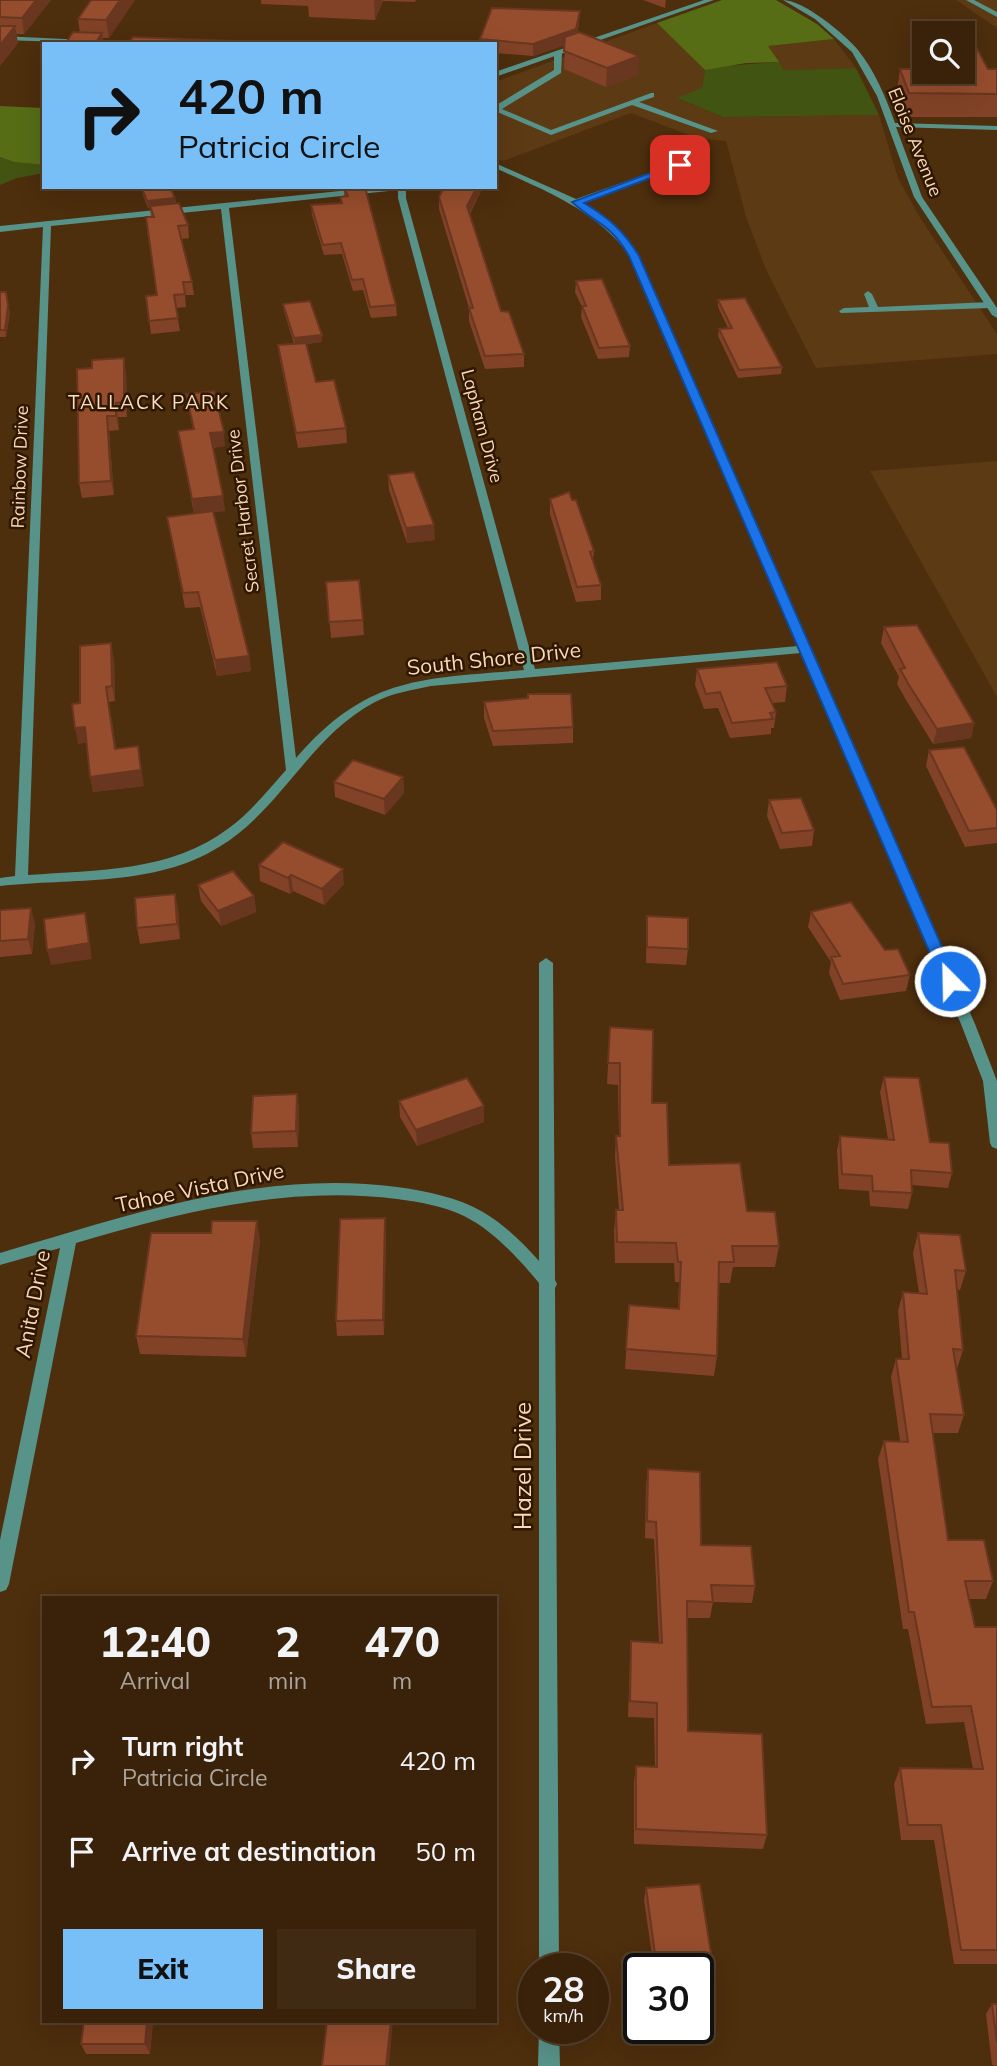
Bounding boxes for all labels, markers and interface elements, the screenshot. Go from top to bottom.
map controls [912,21,975,84]
button: search [912,21,975,84]
text: 420 m [178,65,324,126]
icon: right [63,70,154,161]
street label: Eloise Avenue [883,84,948,200]
text: Patricia Circle [178,126,380,166]
pin [650,135,710,195]
icon: arrive [661,146,699,184]
street label: Lapham Drive [456,367,509,485]
district label: TALLACK PARK [68,390,230,414]
street label: Rainbow Drive [6,405,33,529]
street label: Secret Harbor Drive [221,428,264,594]
street label: South Shore Drive [406,636,582,680]
position arrow [913,944,987,1018]
street label: Tahoe Vista Drive [113,1157,286,1218]
street label: Anita Drive [9,1248,55,1360]
street label: Hazel Drive [507,1402,537,1530]
text: 12:40 [99,1615,211,1668]
text: 2 [275,1615,300,1668]
text: 470 [364,1615,440,1668]
text: Arrival [120,1666,190,1695]
text: min [268,1666,307,1695]
text: m [392,1666,412,1695]
text: Turn right [122,1730,243,1763]
icon: right [63,1742,101,1780]
text: 420 m [400,1744,476,1777]
text: Patricia Circle [122,1763,268,1792]
icon: arrive [63,1833,101,1871]
text: Arrive at destination [122,1835,377,1868]
text: 50 m [415,1835,476,1868]
button: Exit [63,1929,263,2009]
button: Share [277,1929,476,2009]
speed limit sign: 30 [623,1953,714,2044]
text: 28 [542,1967,585,2011]
text: km/h [543,2004,584,2027]

